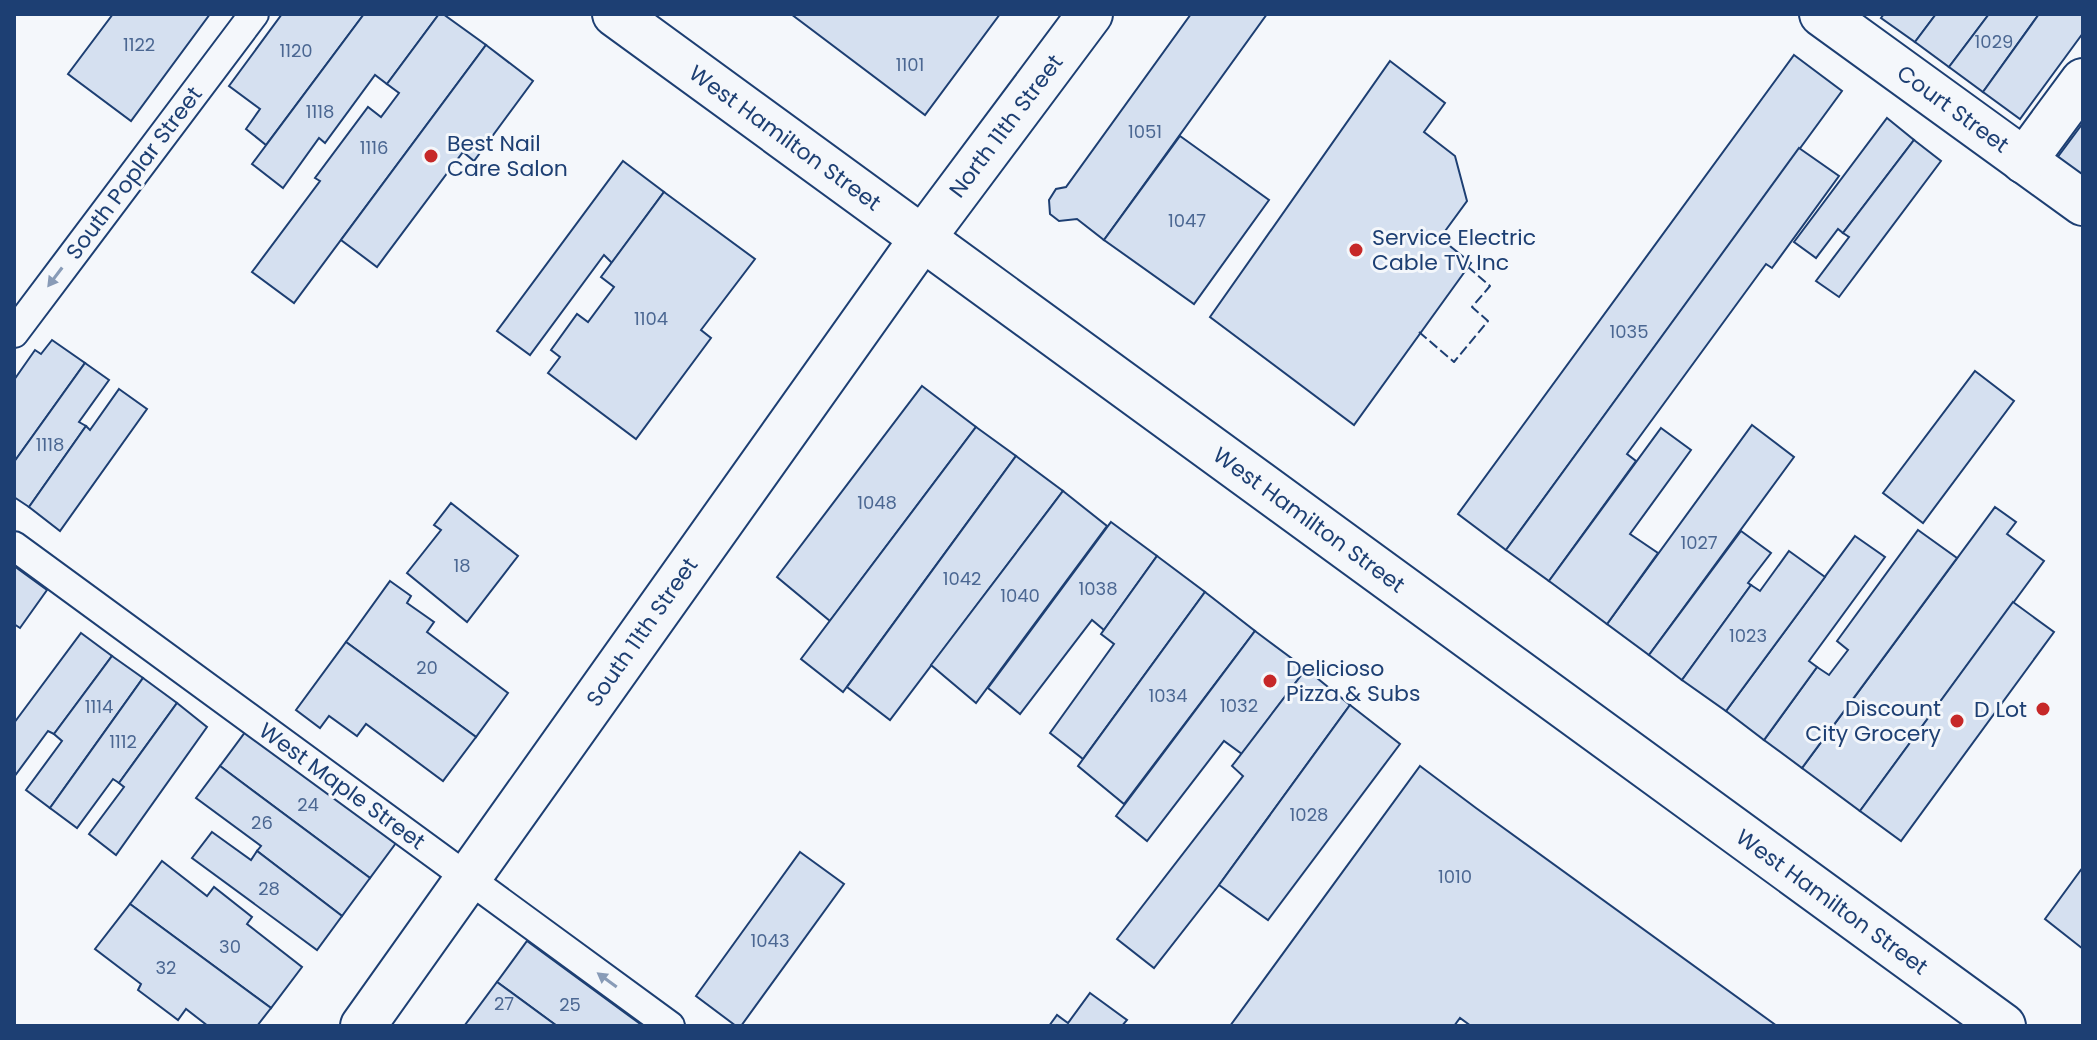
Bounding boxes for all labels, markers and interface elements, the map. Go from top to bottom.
house number: 1029 [1975,29,2013,54]
house number: 1122 [123,32,155,57]
house number: 1120 [279,38,313,63]
street label: North 11th Street [942,48,1070,204]
house number: 1101 [896,52,924,77]
street label: West Hamilton Street [683,58,887,218]
street label: Court Street [1891,58,2015,160]
street label: South Poplar Street [59,80,209,266]
house number: 1118 [306,99,334,124]
house number: 1051 [1128,119,1162,144]
place label: Best Nail Care Salon [447,128,568,184]
house number: 1116 [360,135,388,160]
marker: Best Nail Care Salon [422,147,440,165]
house number: 1047 [1168,208,1206,233]
place label: Service Electric Cable TV Inc [1372,222,1536,278]
marker: Service Electric Cable TV Inc [1347,241,1365,259]
one-way arrow [48,267,64,288]
house number: 1104 [634,306,668,331]
house number: 1035 [1610,319,1648,344]
house number: 1118 [36,432,64,457]
street label: West Hamilton Street [1207,440,1411,600]
house number: 1048 [857,490,897,515]
house number: 1027 [1680,530,1718,555]
street label: South 11th Street [579,551,705,713]
house number: 18 [453,553,471,578]
house number: 1042 [943,566,981,591]
house number: 1038 [1078,576,1118,601]
house number: 1040 [1000,583,1040,608]
house number: 1023 [1729,623,1767,648]
place label: Delicioso Pizza & Subs [1286,653,1420,709]
house number: 20 [416,655,438,680]
marker: Delicioso Pizza & Subs [1261,672,1279,690]
house number: 1034 [1149,683,1188,708]
house number: 1032 [1220,693,1258,718]
place label: Discount City Grocery [1805,693,1942,749]
house number: 1114 [85,694,113,719]
place label: D Lot [1974,694,2027,725]
marker: D Lot [2034,700,2052,718]
marker: Discount City Grocery [1948,712,1966,730]
street label: West Maple Street [253,715,431,857]
house number: 1112 [109,729,137,754]
house number: 24 [297,792,319,817]
house number: 1028 [1290,802,1328,827]
house number: 26 [251,810,273,835]
street label: West Hamilton Street [1730,822,1934,982]
house number: 1010 [1438,864,1472,889]
house number: 28 [258,876,280,901]
house number: 1043 [751,928,790,953]
house number: 30 [219,934,241,959]
house number: 32 [156,955,176,980]
one-way arrow [596,972,618,988]
house number: 27 [494,991,514,1016]
house number: 25 [559,992,581,1017]

